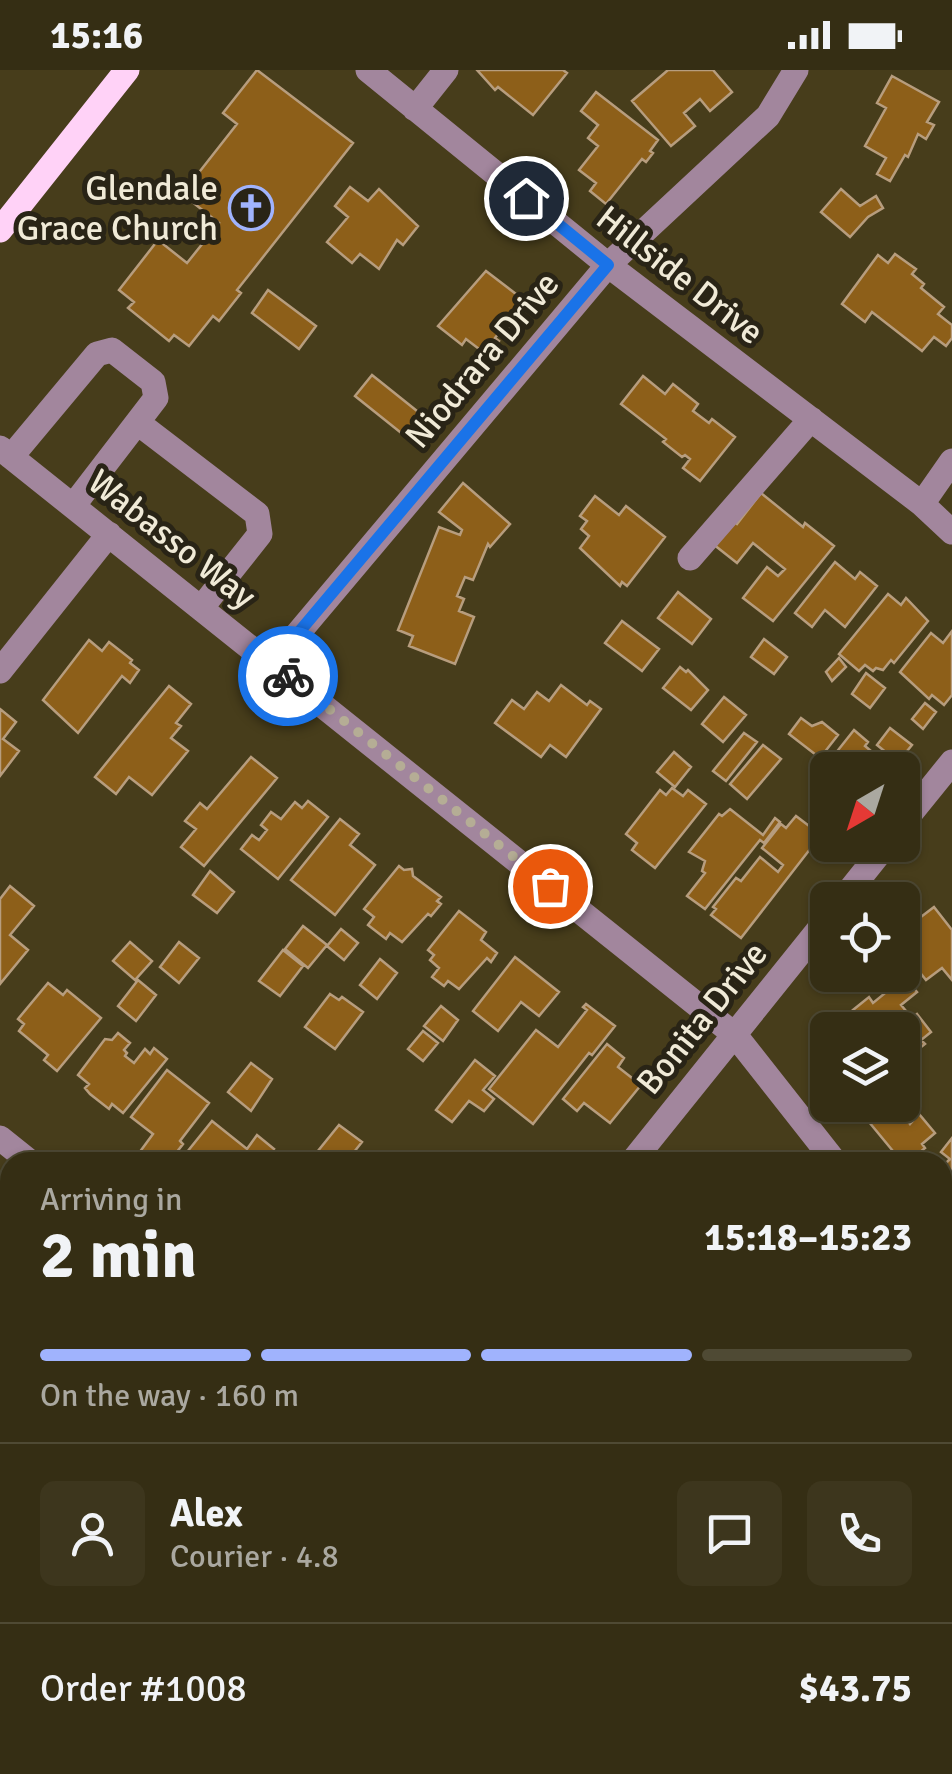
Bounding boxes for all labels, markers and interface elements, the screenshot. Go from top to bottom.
text: 15:16 [50,12,143,59]
pin [484,156,569,241]
place label: Glendale Grace Church [17,167,218,250]
icon: home [499,171,554,226]
church icon: Glendale Grace Church [228,185,274,231]
street label: Hillside Drive [588,196,772,354]
street label: Niodrara Drive [396,263,568,457]
street label: Wabasso Way [80,460,264,618]
courier [238,626,338,726]
icon: bike [261,649,316,704]
north arrow [810,752,920,862]
map controls [810,752,920,1122]
pin [508,844,593,929]
icon: bag [523,859,578,914]
button: locate [810,882,920,992]
street label: Bonita Drive [627,933,777,1103]
button: layers [810,1012,920,1122]
text: Arriving in [40,1180,182,1219]
text: 15:18–15:23 [704,1214,912,1261]
text: 2 min [40,1216,197,1296]
text: On the way · 160 m [40,1376,299,1415]
button: person [40,1481,145,1586]
button: chat [677,1481,782,1586]
button: phone [807,1481,912,1586]
text: Alex [170,1490,243,1537]
text: Courier · 4.8 [170,1537,339,1576]
text: Order #1008 [40,1665,247,1712]
text: $43.75 [799,1665,912,1712]

